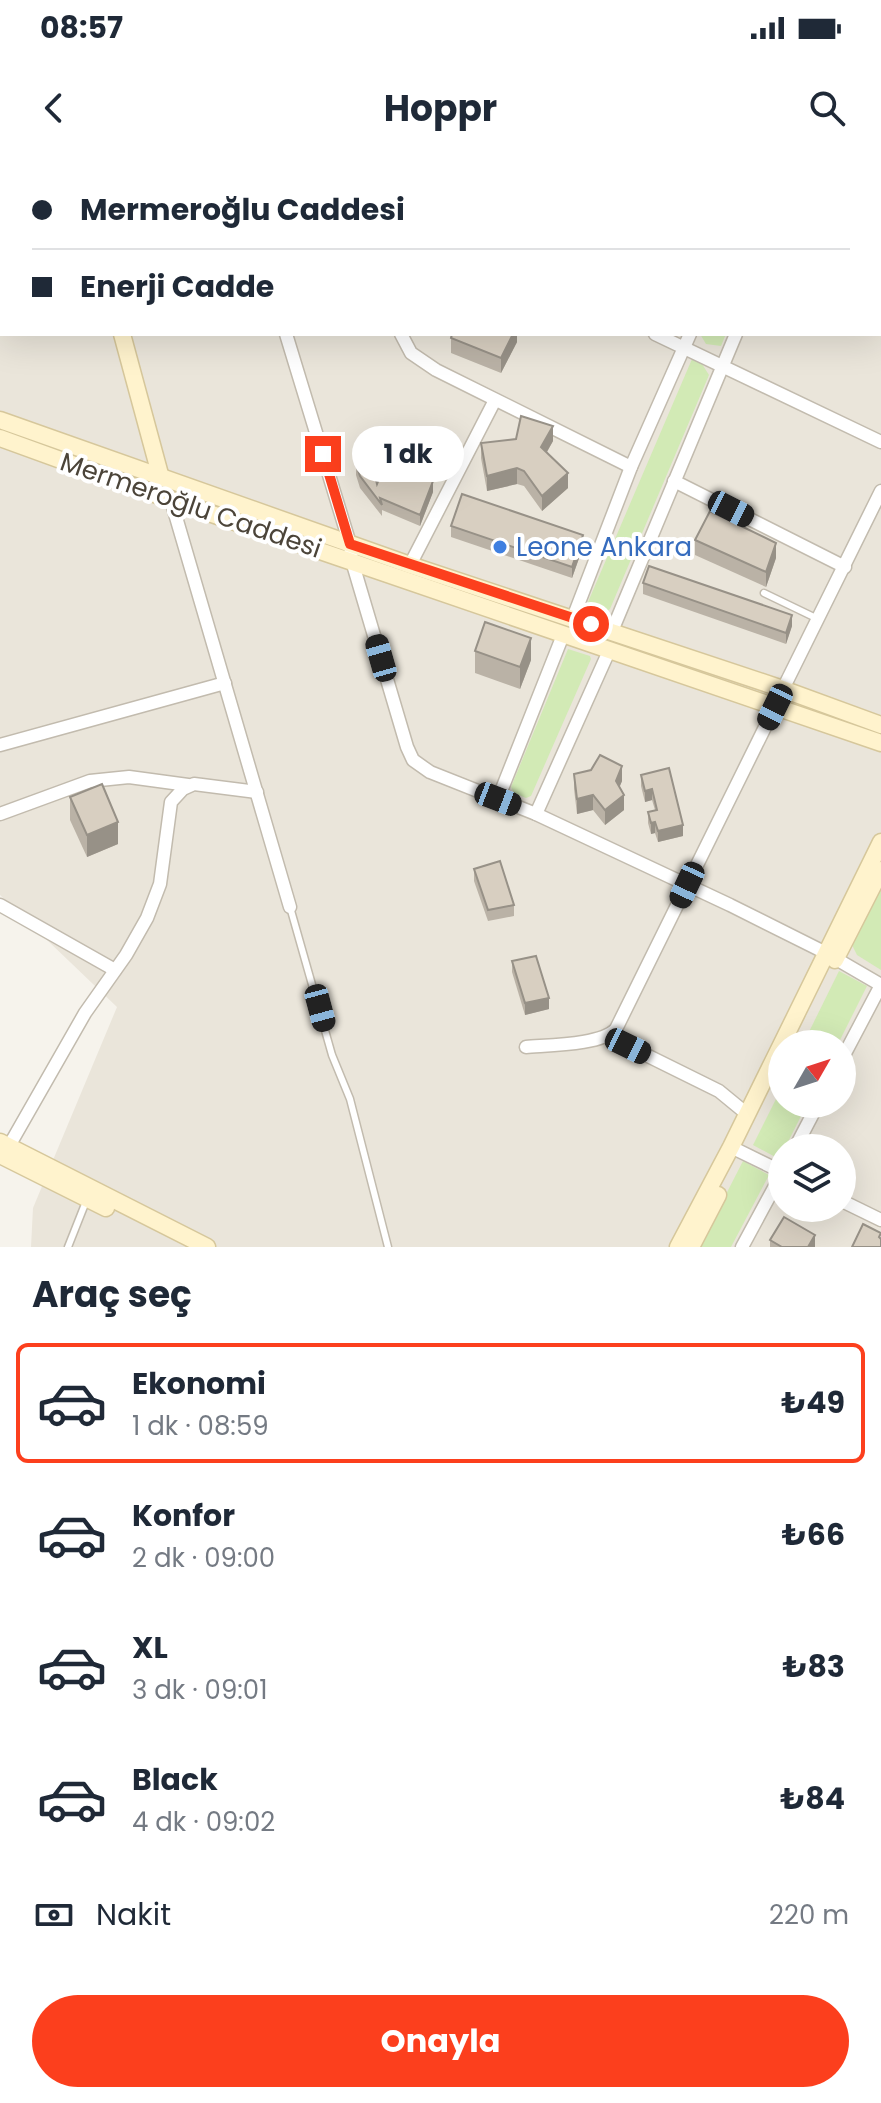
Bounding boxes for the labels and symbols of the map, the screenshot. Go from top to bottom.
callout: 1 dk [351,426,463,482]
route end [305,436,341,472]
street label: Mermeroğlu Caddesi [56,443,326,567]
car [704,487,758,531]
place label: Leone Ankara [516,529,692,565]
marker: Leone Ankara [491,538,509,556]
route start [573,606,609,642]
car [363,632,399,684]
car [754,680,796,734]
car [471,779,525,819]
car [666,858,708,912]
car [302,982,338,1034]
car [601,1025,655,1067]
north arrow [768,1030,856,1118]

